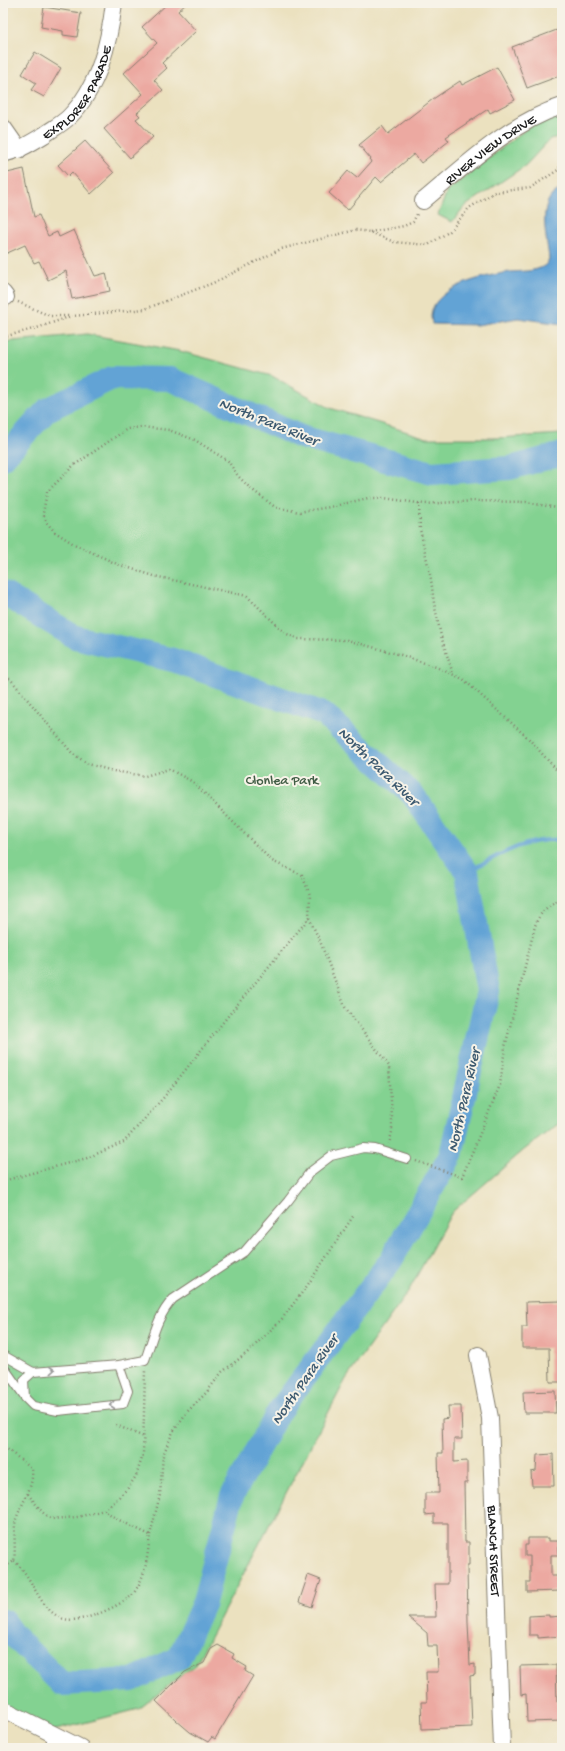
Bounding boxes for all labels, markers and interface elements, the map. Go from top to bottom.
street label: EXPLORER PARADE [39,43,117,145]
street label: RIVER VIEW DRIVE [442,111,541,190]
water label: North Para River [216,395,323,452]
water label: North Para River [334,724,424,812]
park label: Clonlea Park [246,773,320,790]
water label: North Para River [444,1045,486,1154]
water label: North Para River [268,1330,345,1428]
one-way arrow [49,1366,55,1375]
one-way arrow [108,1400,115,1409]
street label: BLANCH STREET [482,1504,502,1597]

